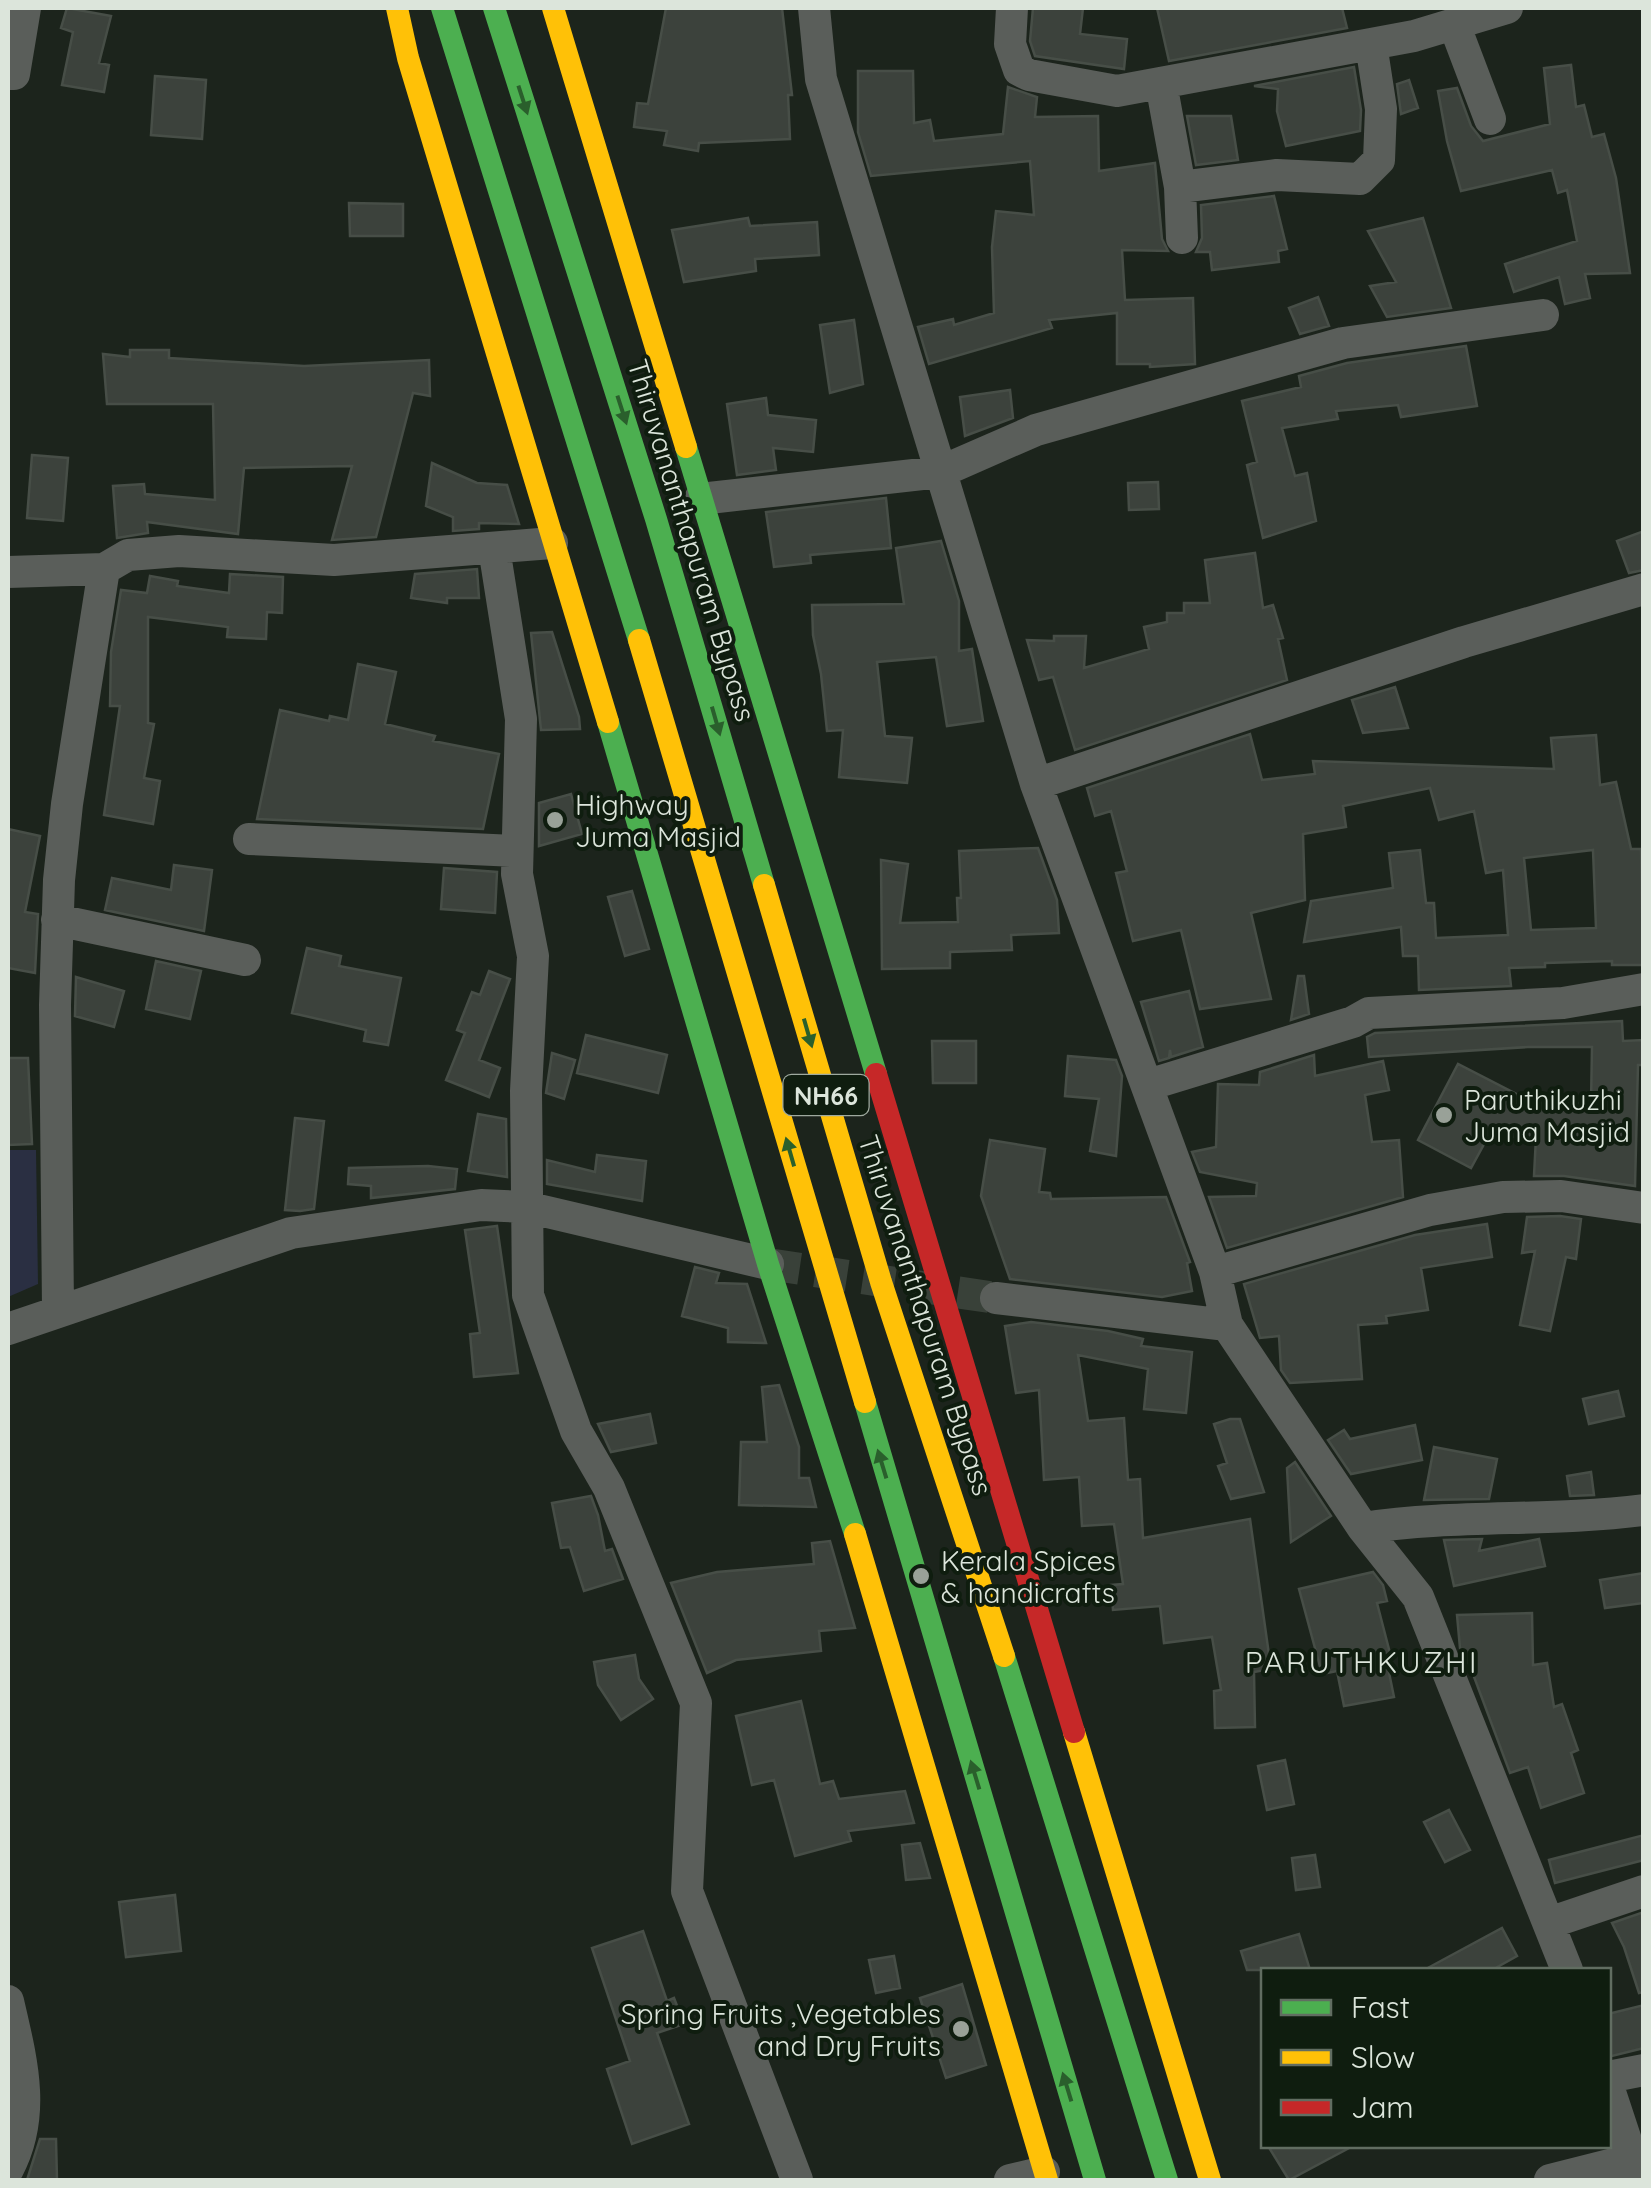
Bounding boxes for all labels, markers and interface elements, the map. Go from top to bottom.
one-way arrow [516,86,531,116]
street label: Thiruvananthapuram Bypass [620,355,764,725]
one-way arrow [615,396,630,426]
one-way arrow [709,706,724,737]
place label: Highway Juma Masjid [575,787,741,854]
marker: Highway Juma Masjid [544,809,566,831]
one-way arrow [800,1018,816,1049]
road number: NH66 [784,1075,868,1115]
place label: Paruthikuzhi Juma Masjid [1464,1082,1630,1149]
marker: Paruthikuzhi Juma Masjid [1433,1104,1455,1126]
street label: Thiruvananthapuram Bypass [851,1130,1001,1500]
one-way arrow [782,1136,797,1167]
one-way arrow [874,1448,889,1479]
place label: Kerala Spices & handicrafts [941,1543,1116,1610]
marker: Kerala Spices & handicrafts [910,1565,932,1587]
district label: PARUTHKUZHI [1245,1643,1479,1681]
one-way arrow [967,1760,982,1790]
legend [1261,1968,1611,2148]
text: Fast [1351,1988,1410,2026]
place label: Spring Fruits ,Vegetables and Dry Fruits [621,1996,941,2063]
marker: Spring Fruits ,Vegetables and Dry Fruits [950,2018,972,2040]
text: Slow [1351,2038,1415,2076]
one-way arrow [1059,2071,1074,2102]
text: Jam [1351,2088,1414,2126]

